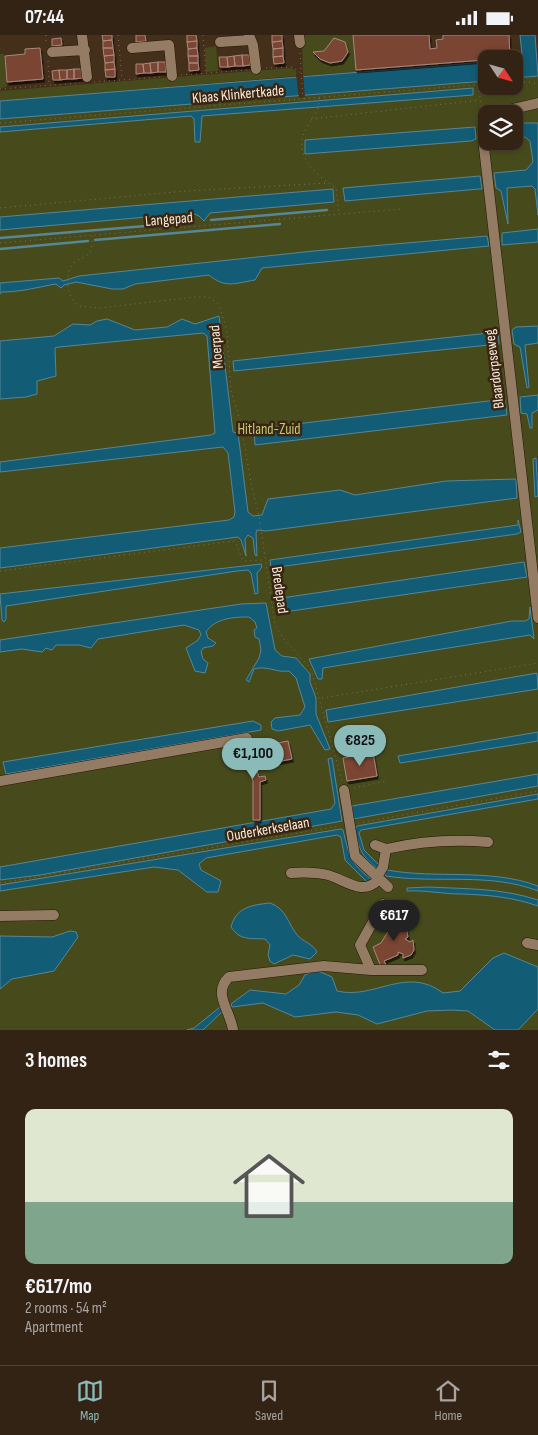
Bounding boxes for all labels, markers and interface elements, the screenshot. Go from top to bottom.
text: 07:44 [25,6,64,29]
north arrow [478,50,522,95]
map controls [478,50,523,150]
street label: Klaas Klinkertkade [191,81,285,108]
button: layers [478,105,523,150]
street label: Langepad [144,208,194,231]
street label: Moerpad [205,324,228,370]
street label: Blaardorpseweg [480,328,509,410]
park label: Hitland-Zuid [237,420,301,439]
street label: Bredepad [267,565,292,615]
pin: €825 [330,725,390,767]
text: €825 [345,731,375,750]
pin: €1,100 [212,737,294,780]
text: €1,100 [233,744,273,763]
street label: Ouderkerkselaan [225,813,311,846]
pin: €617 [364,899,424,942]
text: €617 [380,906,408,925]
icon: filters [485,1046,513,1074]
text: 3 homes [25,1048,87,1073]
icon: home [224,1141,314,1231]
text: €617/mo [25,1274,92,1299]
text: 2 rooms · 54 m² [25,1299,107,1318]
text: Apartment [25,1318,83,1337]
tab: Map [76,1377,104,1424]
tab: Saved [255,1377,283,1424]
tab: Home [434,1377,462,1424]

